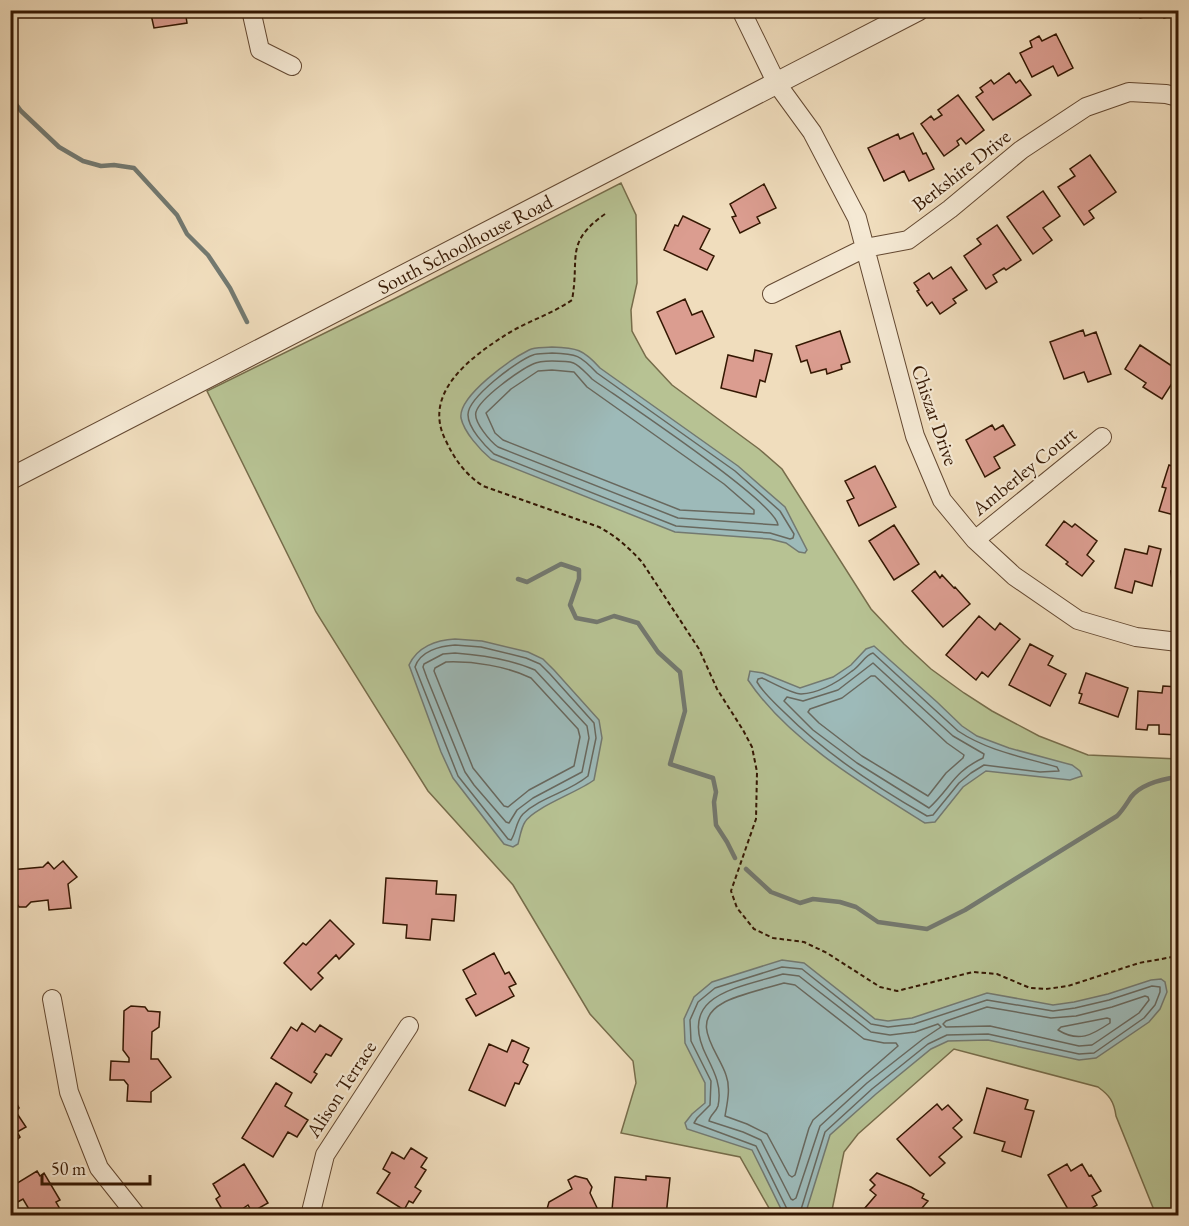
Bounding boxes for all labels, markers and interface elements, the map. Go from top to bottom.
street label: Berkshire Drive [906,123,1016,217]
street label: South Schoolhouse Road [373,188,558,300]
street label: Chiszar Drive [906,361,964,469]
street label: Amberley Court [966,420,1082,522]
street label: Alison Terrace [299,1035,382,1143]
scale bar [42,1148,150,1186]
text: 50 m [51,1157,86,1180]

